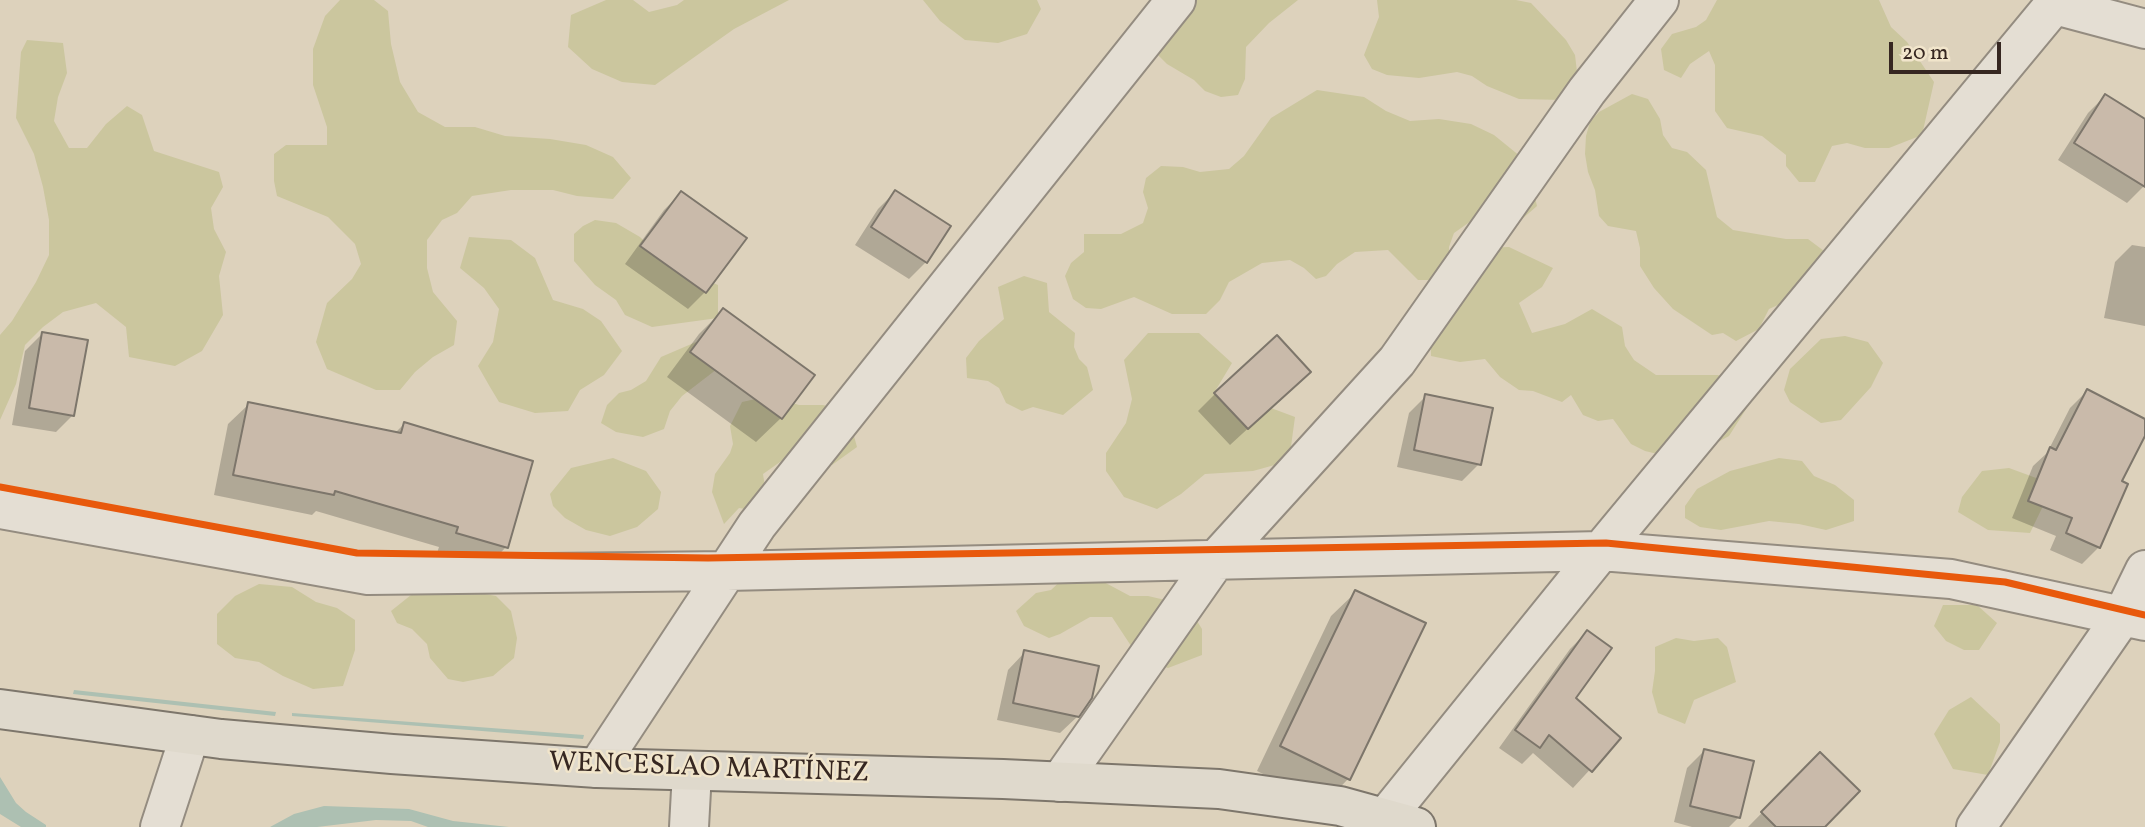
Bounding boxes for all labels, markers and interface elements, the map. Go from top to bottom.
scale bar [1893,28,2005,72]
text: 20 m [1902,39,1948,68]
street label: WENCESLAO MARTÍNEZ [548,748,870,792]

